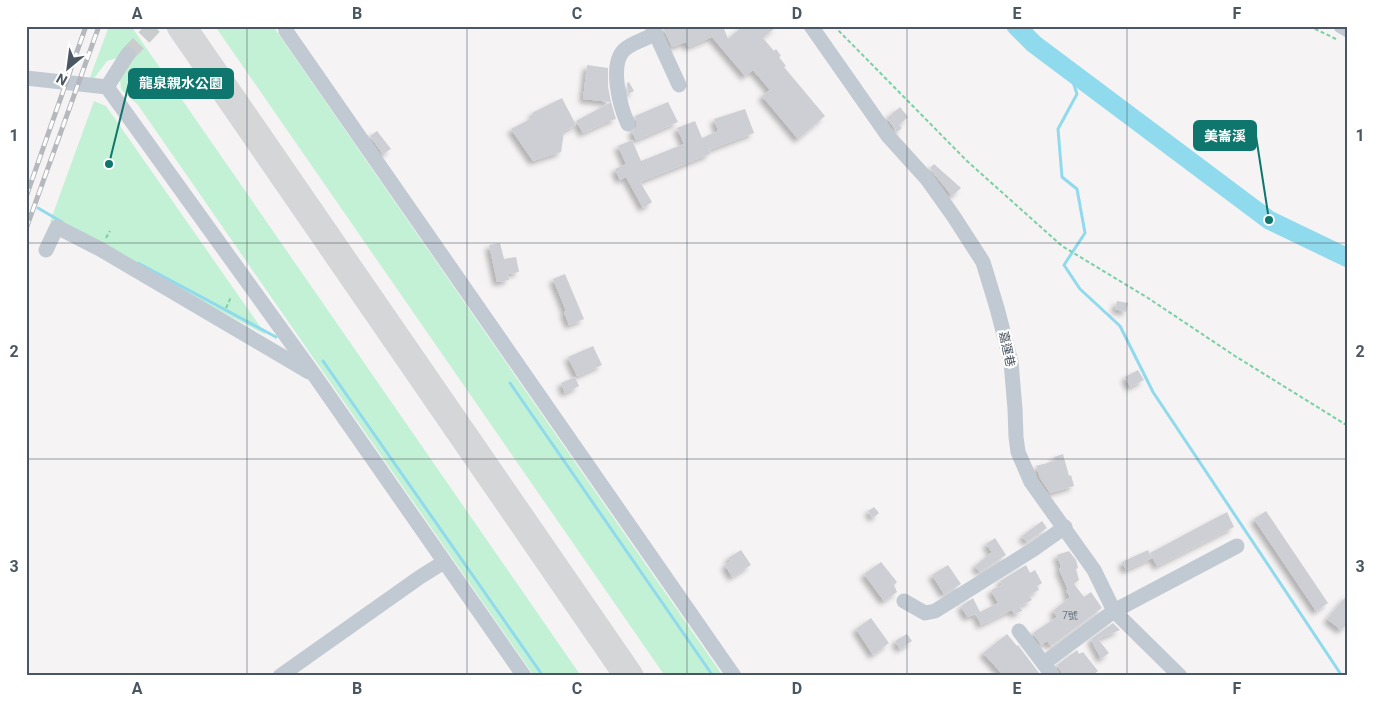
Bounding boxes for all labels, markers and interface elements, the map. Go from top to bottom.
text: A [132,4,143,23]
text: B [352,4,362,23]
text: C [572,4,582,23]
text: D [792,4,802,23]
text: E [1013,4,1022,23]
text: F [1233,4,1242,23]
north arrow [42,42,92,92]
callout: 龍泉親水公園 [129,69,233,98]
text: N [53,70,70,89]
text: 龍泉親水公園 [139,75,223,91]
callout: 美崙溪 [1194,121,1256,150]
text: 1 [9,126,19,145]
text: 1 [1355,126,1365,145]
text: 美崙溪 [1204,128,1246,144]
street label: 嘉運巷 [996,330,1018,368]
text: 2 [9,342,19,361]
text: 2 [1355,342,1365,361]
text: 3 [9,557,19,576]
text: 3 [1355,557,1365,576]
house number: 7號 [1062,610,1078,621]
text: A [132,679,143,698]
text: B [352,679,362,698]
text: C [572,679,582,698]
text: D [792,679,802,698]
text: E [1013,679,1022,698]
text: F [1233,679,1242,698]

